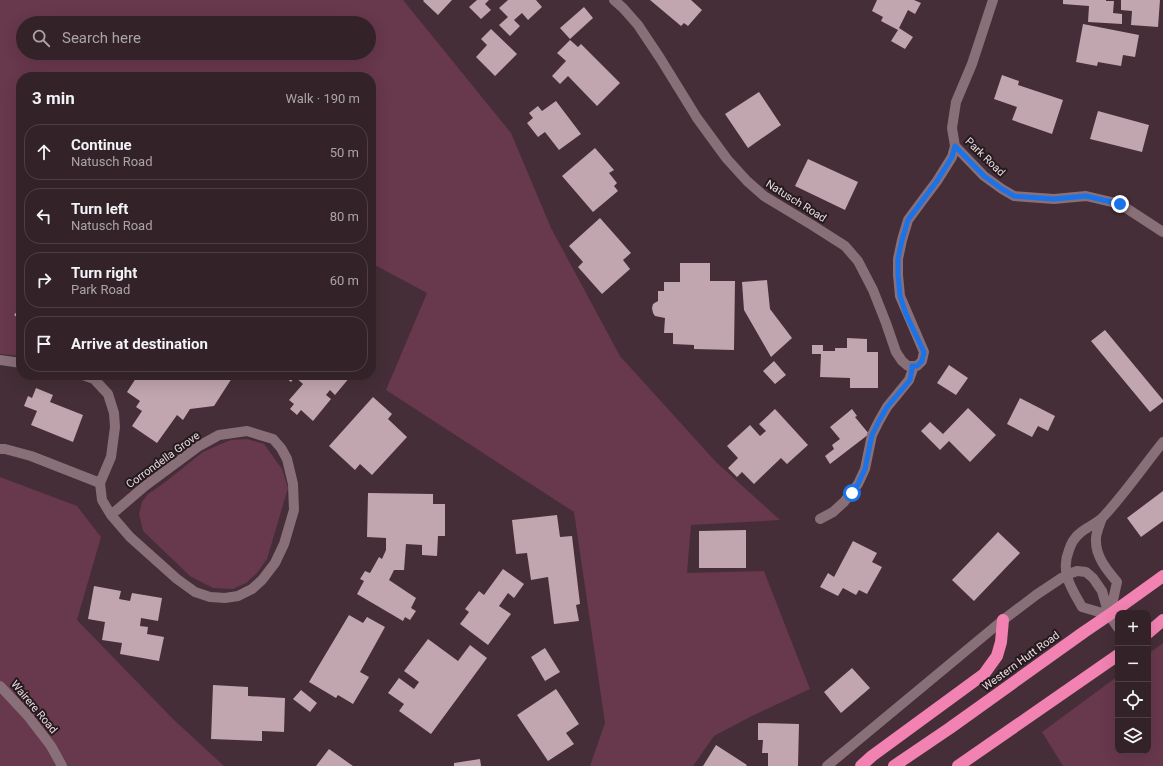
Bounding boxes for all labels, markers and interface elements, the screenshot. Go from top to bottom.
search box [16,16,376,60]
icon: search [30,27,52,49]
text: Search here [62,29,141,47]
text: 3 min [32,88,75,108]
text: Walk · 190 m [285,91,360,106]
street label: Park Road [962,135,1008,179]
text: Continue [71,136,132,154]
icon: ahead [33,141,55,163]
text: 50 m [330,145,359,160]
text: Natusch Road [71,154,153,169]
street label: Natusch Road [763,177,829,225]
route end [1111,195,1129,213]
text: Turn left [71,200,128,218]
icon: left [33,205,55,227]
text: 80 m [330,209,359,224]
text: Natusch Road [71,218,153,233]
text: Turn right [71,264,137,282]
icon: right [33,269,55,291]
text: 60 m [330,273,359,288]
text: Park Road [71,282,130,297]
icon: arrive [33,333,55,355]
text: Arrive at destination [71,335,208,353]
street label: Corrondella Grove [124,429,202,491]
route start [843,484,861,502]
map controls [1115,610,1151,754]
button: + [1115,610,1151,646]
street label: Western Hutt Road [980,629,1062,693]
button: − [1115,646,1151,682]
street label: Wairere Road [8,678,60,736]
button: locate [1115,682,1151,718]
button: layers [1115,718,1151,754]

